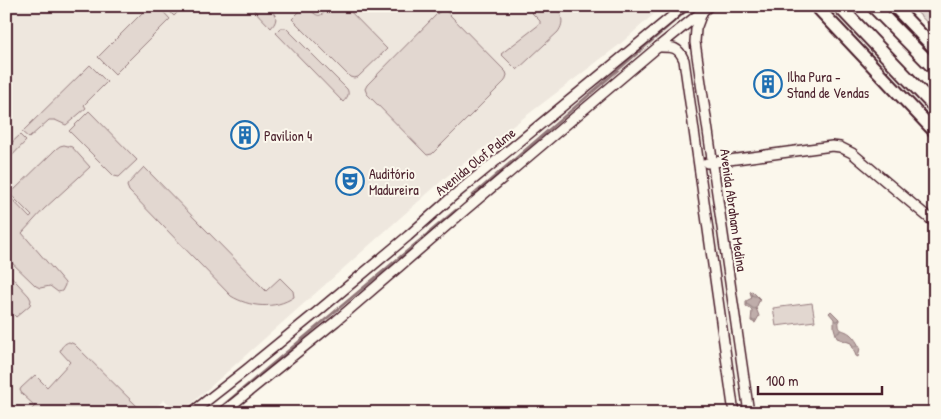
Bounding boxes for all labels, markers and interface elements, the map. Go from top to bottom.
place label: Ilha Pura - Stand de Vendas [787,67,869,102]
building icon: Ilha Pura - Stand de Vendas [753,69,783,99]
building icon: Pavilion 4 [230,120,260,150]
street label: Avenida Olof Palme [431,122,519,199]
place label: Pavilion 4 [264,126,312,145]
street label: Avenida Abraham Medina [716,148,752,273]
place label: Auditório Madureira [369,164,419,199]
theatre icon: Auditório Madureira [335,166,365,196]
scale bar [758,364,882,396]
text: 100 m [766,370,799,391]

